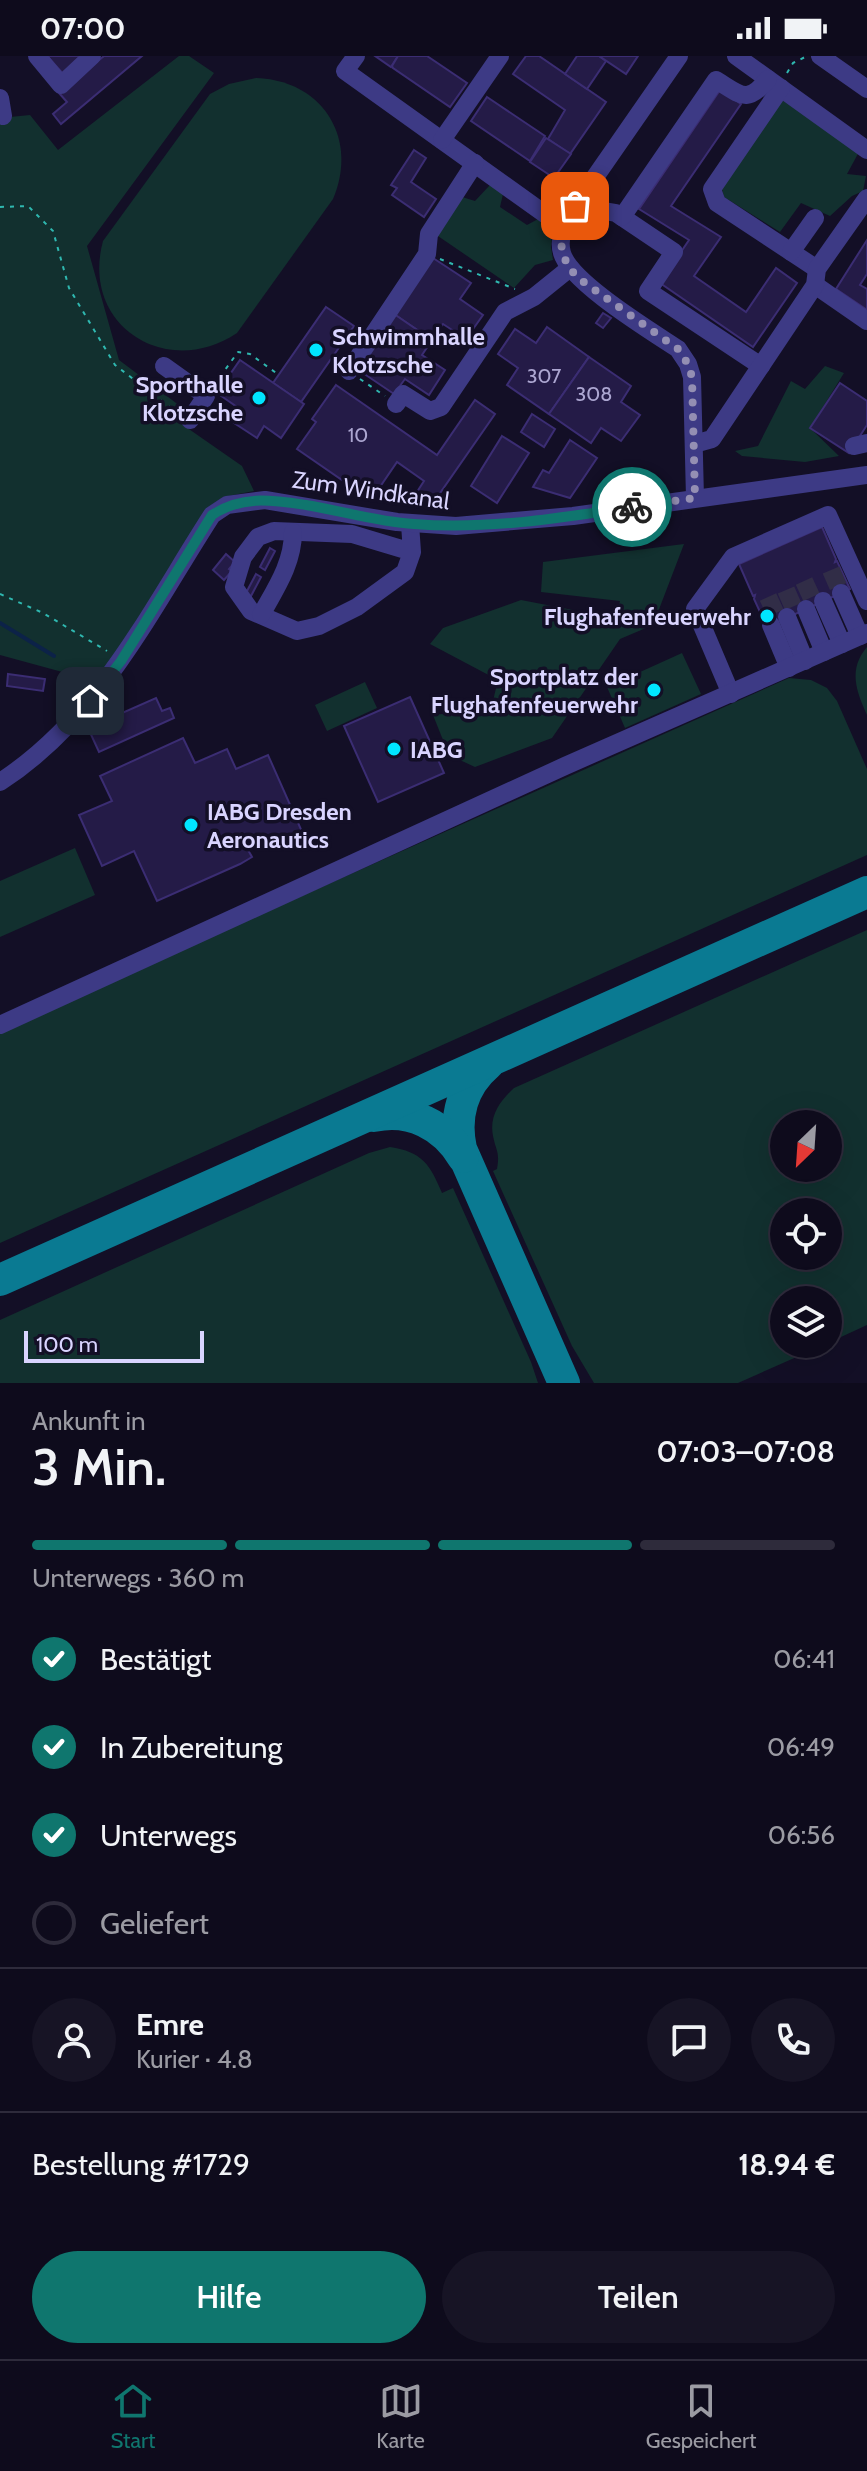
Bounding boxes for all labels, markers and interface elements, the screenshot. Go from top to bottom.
text: 07:00 [40,10,126,47]
pin [541,172,609,240]
icon: bag [553,184,597,228]
place label: Schwimmhalle Klotzsche [332,322,485,379]
marker: Schwimmhalle Klotzsche [307,341,325,359]
house number: 307 [527,364,561,388]
place label: Sporthalle Klotzsche [136,370,243,427]
house number: 308 [576,382,612,406]
marker: Sporthalle Klotzsche [250,389,268,407]
house number: 10 [348,423,368,447]
street label: Zum Windkanal [290,465,452,515]
courier [592,467,672,547]
icon: bike [610,485,654,529]
place label: Flughafenfeuerwehr [544,602,751,631]
marker: Flughafenfeuerwehr [758,607,776,625]
place label: Sportplatz der Flughafenfeuerwehr [431,662,638,719]
pin [56,667,124,735]
icon: home [68,679,112,723]
marker: Sportplatz der Flughafenfeuerwehr [645,681,663,699]
place label: IABG [410,735,463,764]
marker: IABG [385,740,403,758]
place label: IABG Dresden Aeronautics [207,797,352,854]
marker: IABG Dresden Aeronautics [182,816,200,834]
north arrow [770,1110,842,1182]
map controls [770,1110,842,1358]
button: locate [770,1198,842,1270]
button: layers [770,1286,842,1358]
scale bar [24,1327,204,1363]
text: 100 m [36,1331,98,1358]
text: Ankunft in [32,1405,146,1437]
text: 07:03–07:08 [657,1433,835,1470]
text: 3 Min. [32,1435,166,1498]
text: Unterwegs · 360 m [32,1562,244,1594]
icon: check [32,1637,76,1681]
text: Bestätigt [100,1641,211,1678]
text: 06:41 [773,1643,835,1675]
icon: check [32,1725,76,1769]
text: In Zubereitung [100,1729,283,1766]
text: 06:49 [767,1731,835,1763]
icon: check [32,1813,76,1857]
text: Unterwegs [100,1817,237,1854]
text: 06:56 [768,1819,835,1851]
text: Geliefert [100,1905,209,1942]
button: person [32,1998,116,2082]
button: chat [647,1998,731,2082]
button: phone [751,1998,835,2082]
text: Emre [136,2006,204,2043]
text: Kurier · 4.8 [136,2043,253,2075]
text: Bestellung #1729 [32,2146,250,2183]
text: 18.94 € [738,2146,835,2183]
button: Hilfe [32,2251,426,2343]
button: Teilen [442,2251,835,2343]
tab: Start [110,2379,155,2454]
tab: Karte [376,2379,425,2454]
tab: Gespeichert [646,2379,757,2454]

